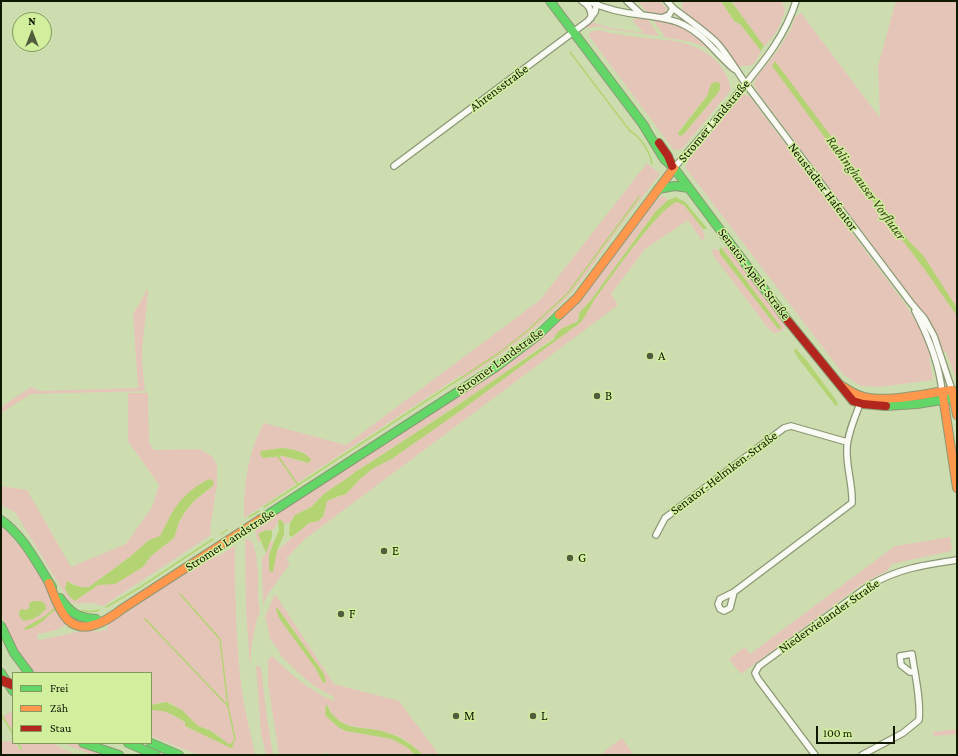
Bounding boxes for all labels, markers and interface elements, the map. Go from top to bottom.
north arrow [12,12,52,52]
text: N [28,15,36,27]
street label: Ahrensstraße [467,61,531,115]
street label: Stromer Landstraße [675,76,753,166]
water label: Rablinghauser Vorfluter [823,133,909,243]
street label: Neustädter Hafentor [785,140,861,234]
street label: Senator-Apelt-Straße [714,225,794,323]
street label: Stromer Landstraße [454,324,546,398]
place label: A [658,348,665,364]
marker: A [645,351,655,361]
place label: B [605,388,612,404]
marker: B [592,391,602,401]
street label: Senator-Helmken-Straße [667,428,781,518]
street label: Stromer Landstraße [182,505,278,575]
place label: E [392,543,399,559]
marker: E [379,546,389,556]
place label: G [578,550,586,566]
marker: G [565,553,575,563]
street label: Niedervielander Straße [775,575,883,657]
place label: F [349,606,355,622]
marker: F [336,609,346,619]
legend [12,672,152,744]
text: Frei [50,681,68,695]
text: Zäh [50,701,68,715]
place label: M [464,708,475,724]
place label: L [541,708,547,724]
marker: M [451,711,461,721]
marker: L [528,711,538,721]
scale bar [818,718,897,744]
text: Stau [50,721,71,735]
text: 100 m [823,726,852,740]

